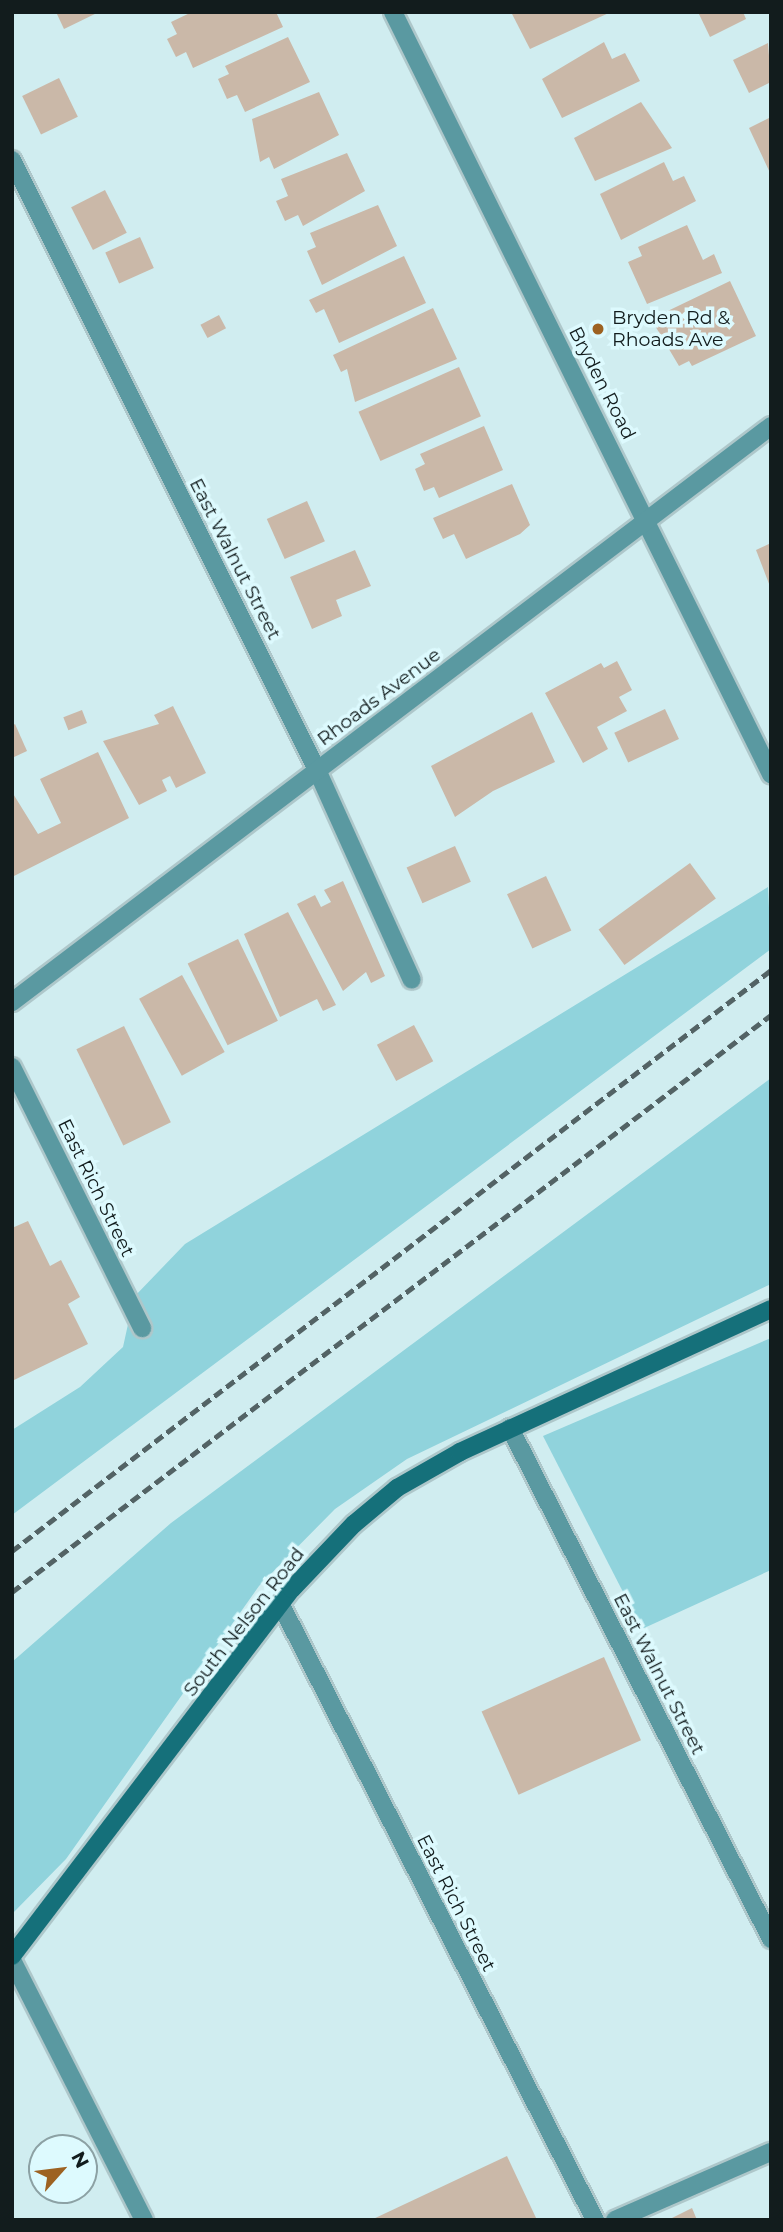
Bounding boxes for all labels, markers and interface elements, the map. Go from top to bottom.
place label: Bryden Rd & Rhoads Ave [612,307,730,351]
marker: Bryden Rd & Rhoads Ave [590,321,606,337]
street label: Bryden Road [564,323,640,443]
street label: East Walnut Street [184,475,286,643]
street label: Rhoads Avenue [313,643,445,751]
street label: East Rich Street [53,1115,139,1261]
street label: South Nelson Road [179,1543,309,1701]
street label: East Walnut Street [608,1590,710,1758]
street label: East Rich Street [412,1831,500,1975]
north arrow [28,2134,98,2204]
text: N [66,2148,94,2172]

